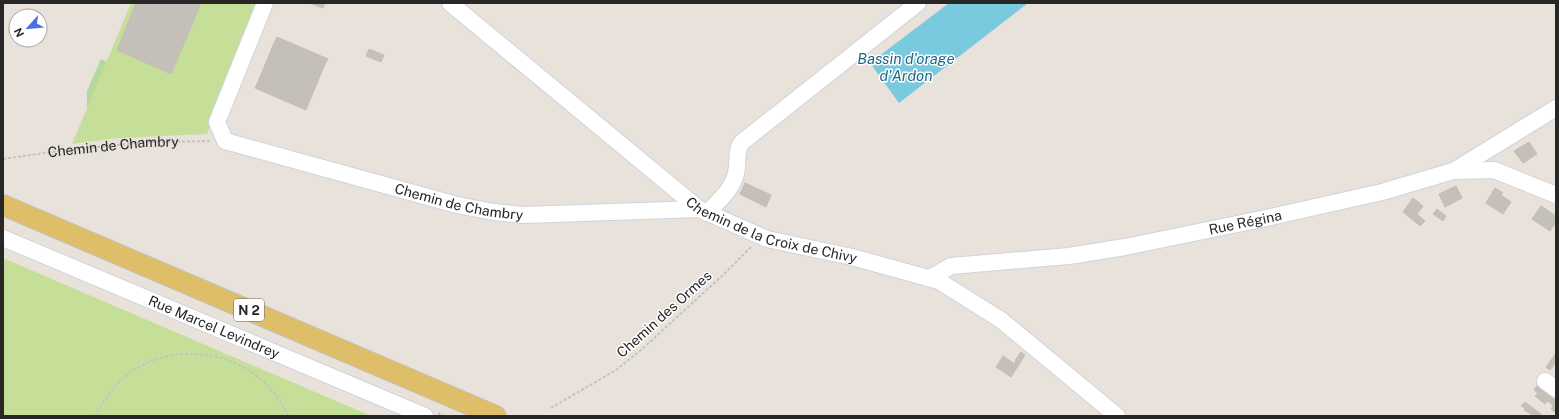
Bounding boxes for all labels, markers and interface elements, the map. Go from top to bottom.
north arrow [8,8,48,48]
text: N [12,26,26,39]
water label: Bassin d'orage d'Ardon [857,50,955,84]
street label: Chemin de Chambry [47,133,179,161]
street label: Chemin de Chambry [393,180,525,223]
street label: Chemin de la Croix de Chivy [683,194,859,266]
street label: Rue Régina [1207,207,1283,238]
street label: Chemin des Ormes [613,267,715,361]
street label: Rue Marcel Levindrey [146,292,282,362]
road number: N 2 [234,299,264,321]

